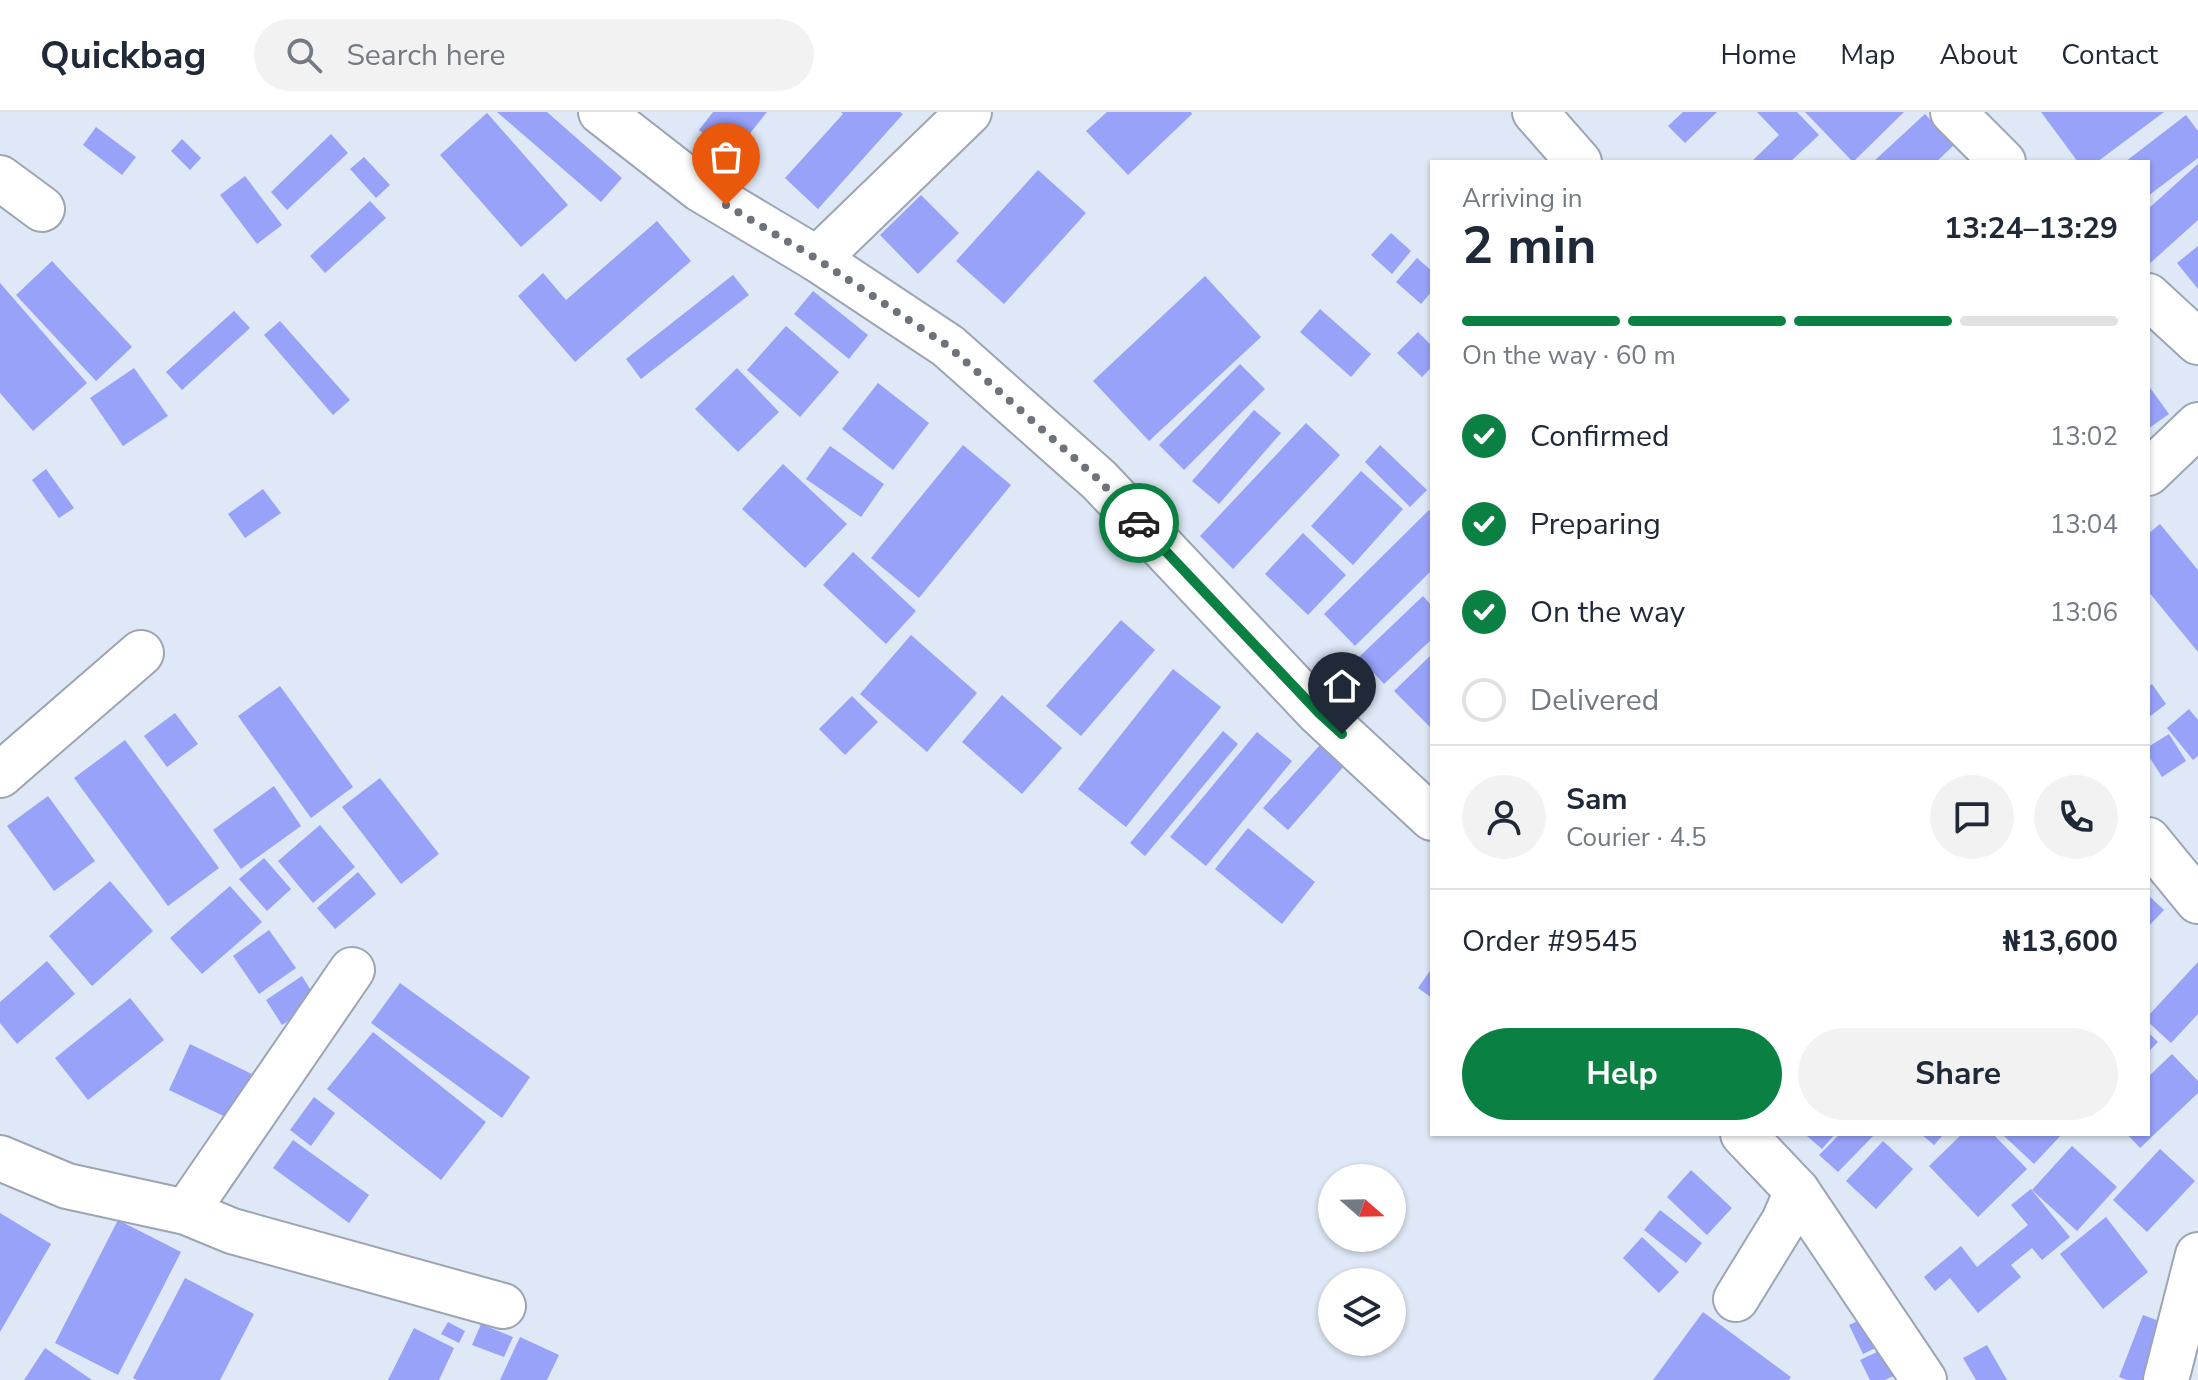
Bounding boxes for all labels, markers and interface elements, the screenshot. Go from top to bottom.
search box [254,19,814,91]
text: Quickbag [40,30,206,81]
icon: search [282,33,326,77]
text: Search here [346,35,505,76]
text: Home [1721,36,1796,74]
text: Map [1840,36,1895,74]
text: About [1939,36,2017,74]
text: Contact [2061,36,2158,74]
pin [692,123,760,205]
icon: bag [704,135,748,179]
text: Arriving in [1462,181,1583,216]
text: 13:24–13:29 [1944,208,2118,249]
text: 2 min [1462,210,1597,281]
text: On the way · 60 m [1462,338,1676,373]
icon: check [1462,414,1506,458]
text: Confirmed [1530,416,1670,457]
text: 13:02 [2050,419,2118,454]
courier [1099,483,1179,563]
icon: car [1117,501,1161,545]
icon: check [1462,502,1506,546]
text: Preparing [1530,504,1661,545]
text: 13:04 [2050,507,2118,542]
icon: check [1462,590,1506,634]
text: On the way [1530,592,1685,633]
text: 13:06 [2050,595,2118,630]
pin [1308,652,1376,734]
icon: home [1320,664,1364,708]
text: Delivered [1530,680,1659,721]
button: person [1462,775,1546,859]
button: chat [1930,775,2014,859]
button: phone [2034,775,2118,859]
text: Sam [1566,779,1628,820]
text: Courier · 4.5 [1566,820,1707,855]
text: Order #9545 [1462,921,1637,962]
text: ₦13,600 [2003,921,2118,962]
button: Help [1462,1028,1782,1120]
button: Share [1798,1028,2118,1120]
north arrow [1318,1164,1406,1252]
map controls [1318,1164,1406,1356]
button: layers [1318,1268,1406,1356]

